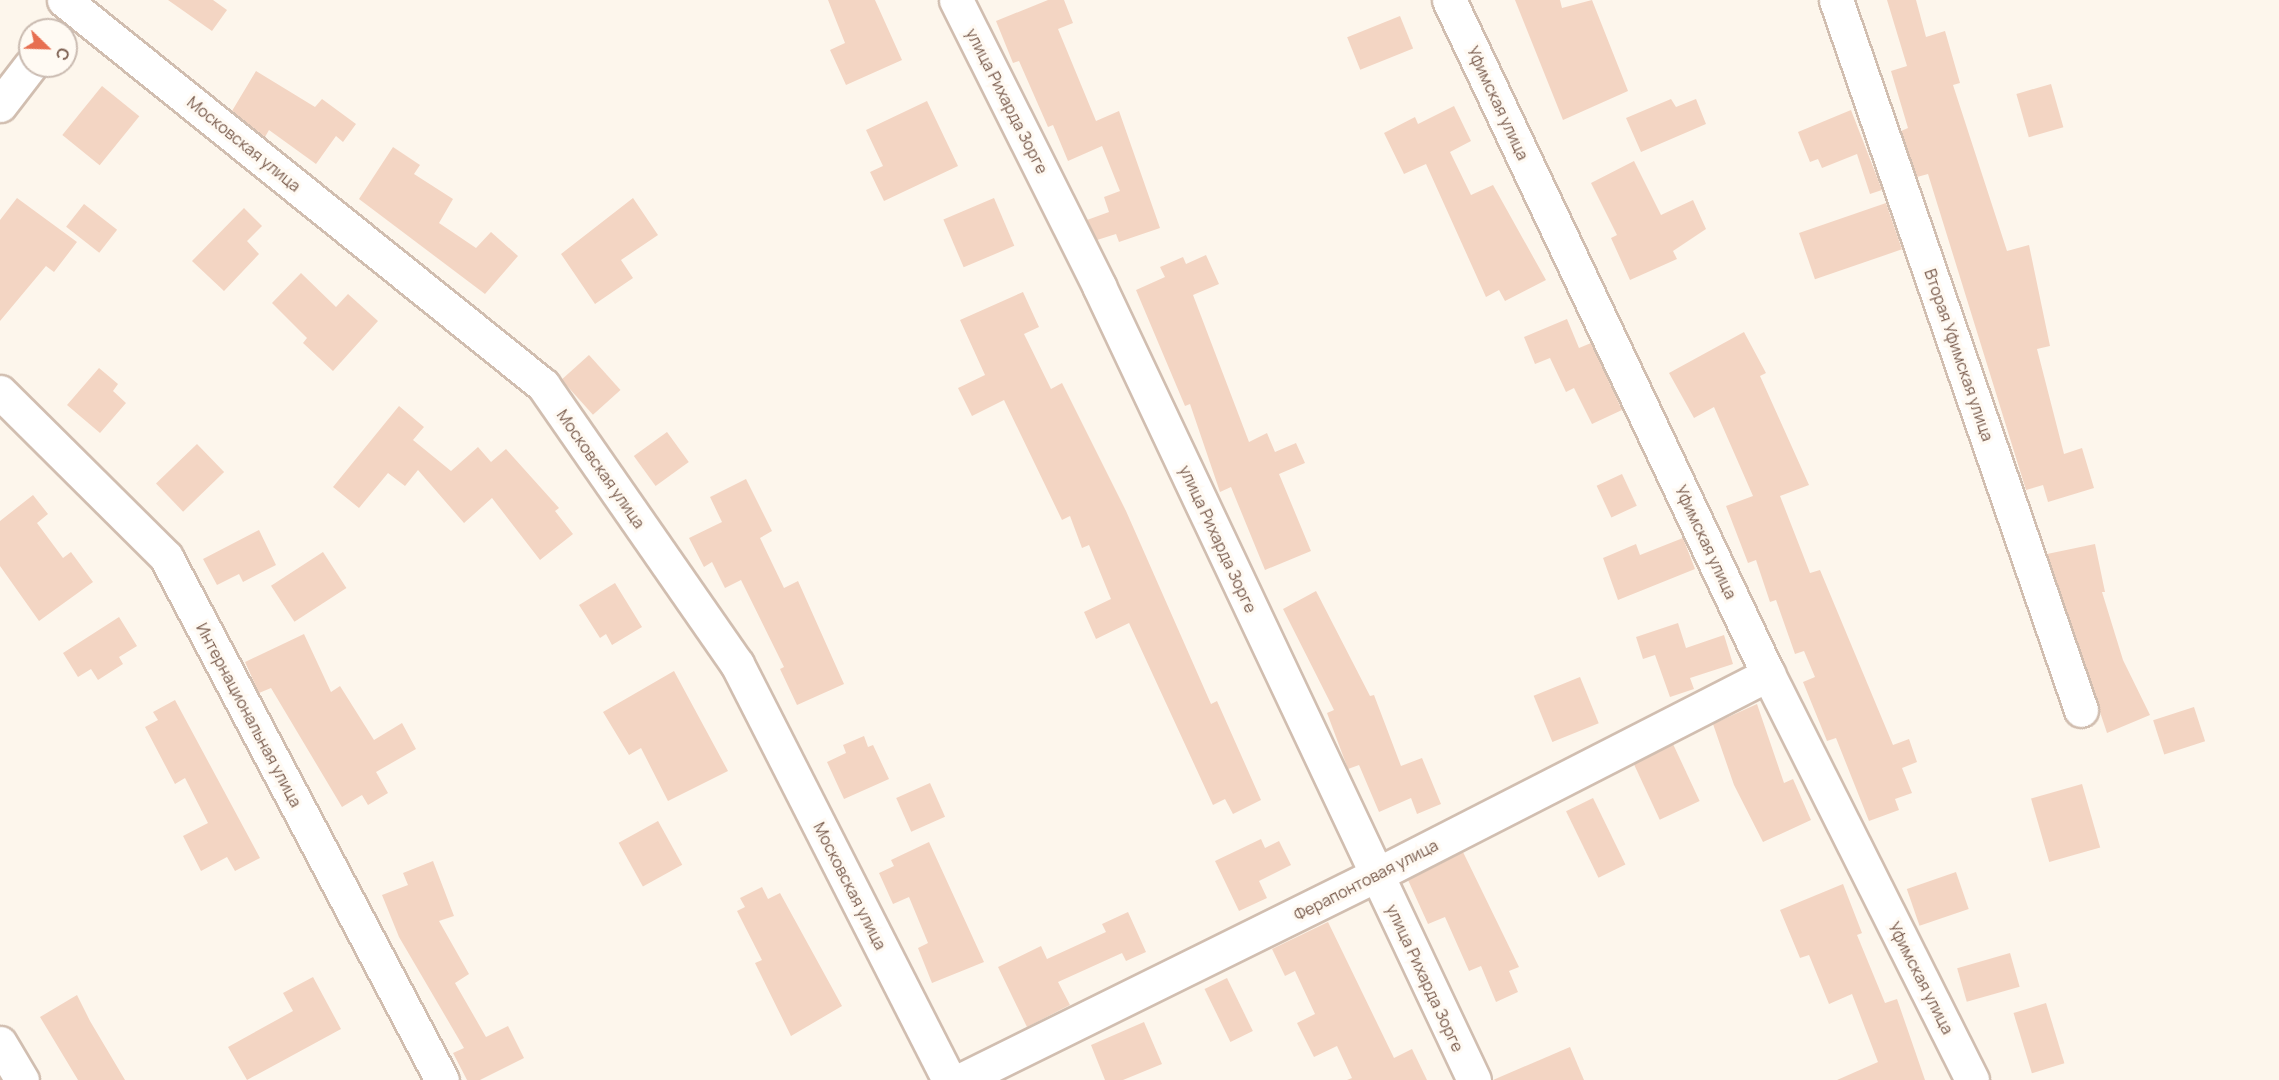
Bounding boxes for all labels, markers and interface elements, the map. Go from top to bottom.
north arrow [18,18,78,78]
street label: улица Рихарда Зорге [962,25,1052,177]
street label: Уфимская улица [1463,43,1533,163]
text: С [50,45,75,64]
street label: Московская улица [183,92,305,196]
street label: Вторая Уфимская улица [1920,266,1998,444]
street label: Московская улица [553,406,649,532]
street label: улица Рихарда Зорге [1175,462,1261,616]
street label: Уфимская улица [1671,482,1741,602]
street label: Интернациональная улица [192,620,306,810]
street label: Московская улица [810,819,890,953]
street label: Ферапонтовая улица [1291,835,1441,925]
street label: улица Рихарда Зорге [1382,901,1468,1055]
street label: Уфимская улица [1884,919,1958,1037]

